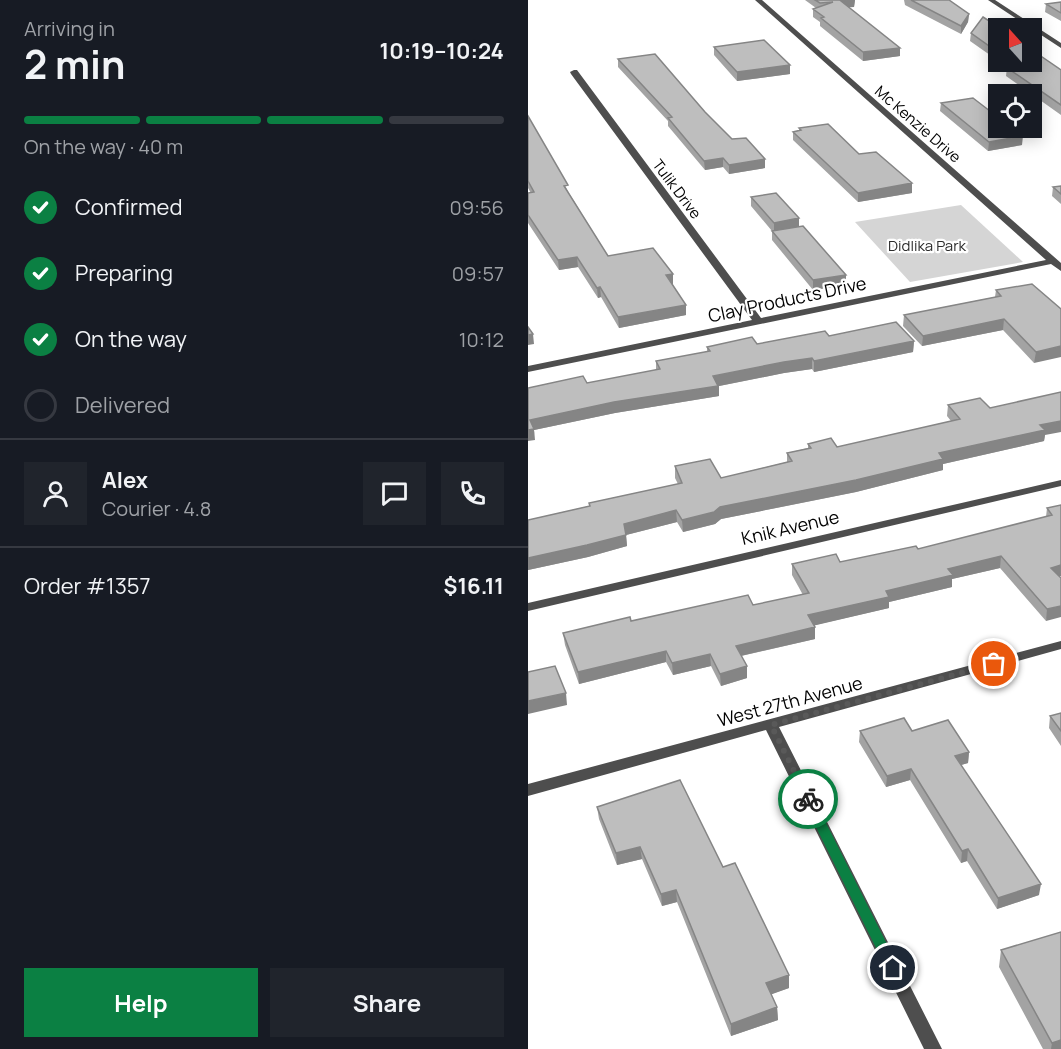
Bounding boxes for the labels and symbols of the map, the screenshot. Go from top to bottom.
north arrow [988,18,1042,72]
street label: Mc Kenzie Drive [870,81,966,167]
street label: Tulik Drive [648,155,706,223]
park label: Didlika Park [888,235,967,256]
street label: Clay Products Drive [706,271,868,327]
street label: Knik Avenue [739,504,841,550]
pin [968,638,1019,689]
street label: West 27th Avenue [715,670,865,732]
courier [778,769,838,829]
pin [867,942,918,993]

